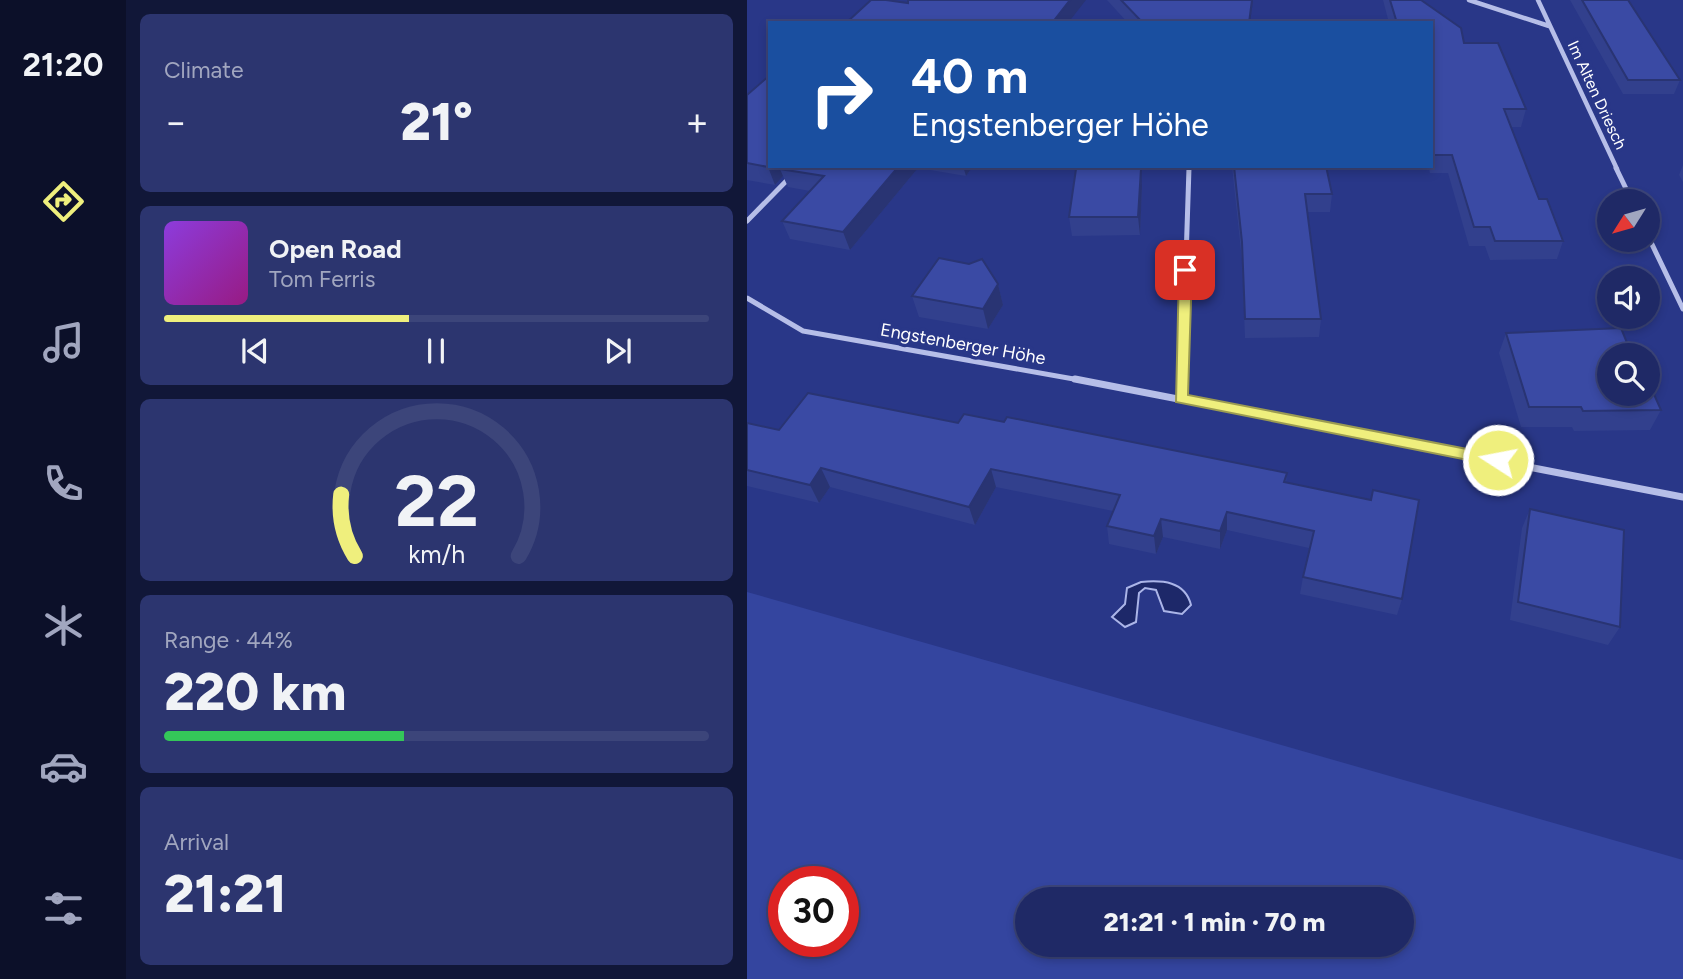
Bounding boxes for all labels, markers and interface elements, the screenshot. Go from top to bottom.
street label: Im Alten Driesch [1563,38,1631,152]
text: 21:20 [23,46,103,84]
text: 40 m [911,46,1028,105]
icon: right [796,49,887,140]
text: Climate [164,56,243,84]
text: 21° [400,91,473,153]
text: − [164,99,188,145]
text: + [685,99,709,145]
text: Engstenberger Höhe [911,106,1209,144]
icon: directions [39,177,88,226]
north arrow [1597,189,1661,252]
map controls [1597,189,1660,406]
text: Open Road [269,233,402,265]
pin [1155,240,1215,300]
icon: arrive [1166,251,1204,289]
text: Tom Ferris [269,265,375,293]
button: sound [1597,266,1660,329]
icon: music [39,318,88,367]
street label: Engstenberger Höhe [879,319,1048,369]
icon: previous [236,332,274,370]
icon: pause [417,332,455,370]
icon: next [599,332,637,370]
button: search [1597,343,1660,406]
position arrow [1461,423,1535,497]
text: 22 [394,457,479,544]
icon: phone [39,459,88,508]
text: km/h [408,538,465,568]
icon: climate [39,601,88,650]
text: Range · 44% [164,626,293,654]
text: 220 km [164,661,346,723]
icon: car [39,742,88,791]
text: Arrival [164,828,229,856]
text: 21:21 [164,863,286,925]
speed limit sign: 30 [768,866,859,957]
icon: filters [39,884,88,933]
text: 21:21 · 1 min · 70 m [1104,906,1325,938]

